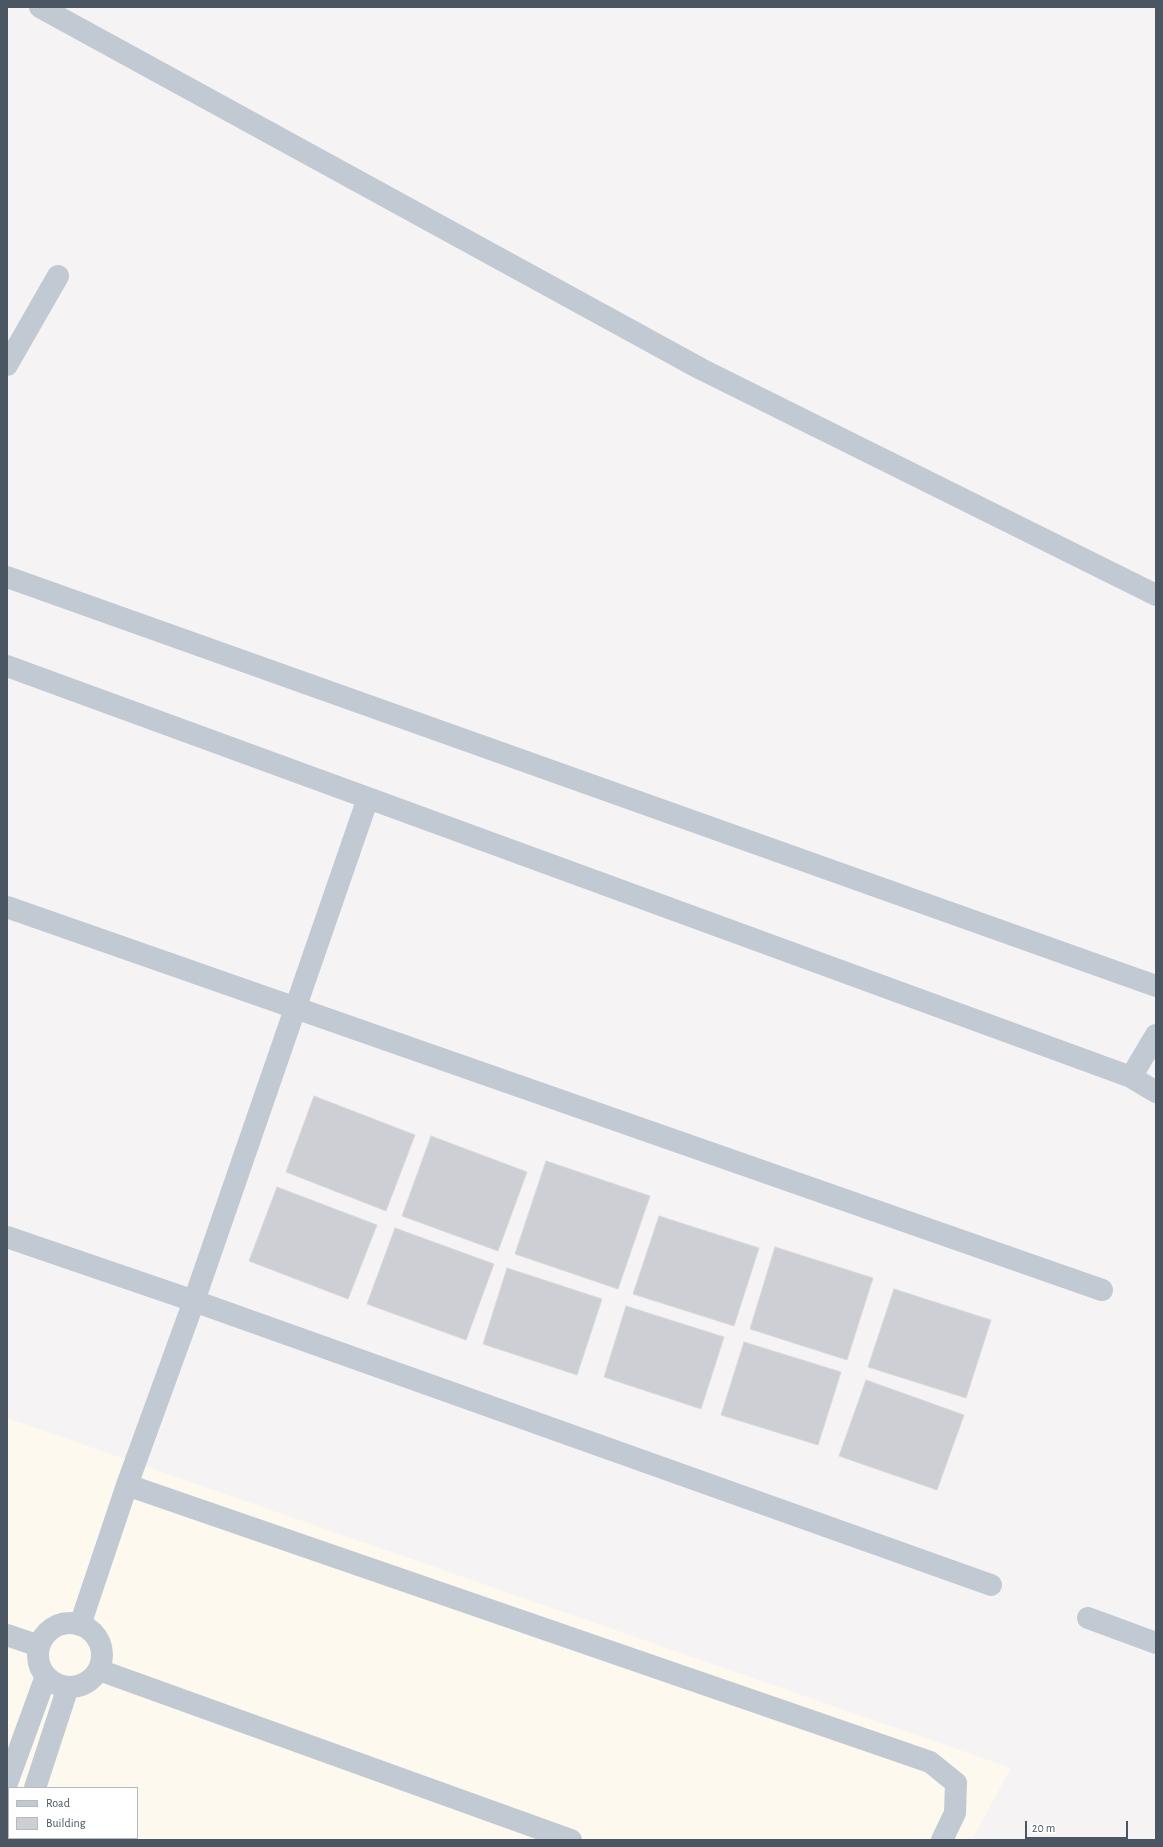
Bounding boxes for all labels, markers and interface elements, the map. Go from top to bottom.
legend [8,1787,138,1839]
text: Road [46,1797,70,1809]
scale bar [1027,1813,1130,1839]
text: Building [46,1817,86,1829]
text: 20 m [1032,1822,1055,1834]

